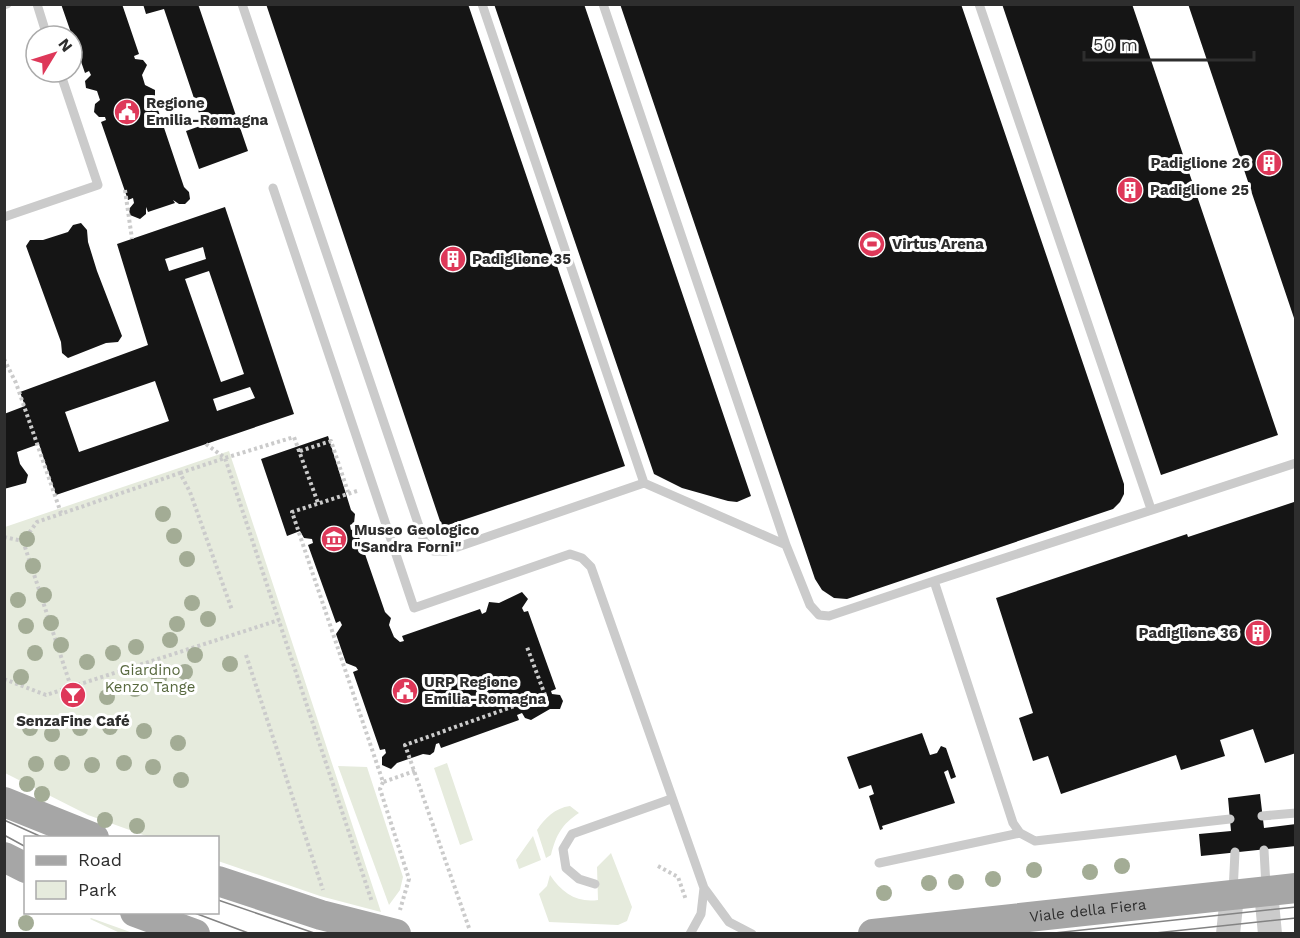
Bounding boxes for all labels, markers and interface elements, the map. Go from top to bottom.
north arrow [24,24,84,84]
scale bar [1084,24,1254,62]
text: 50 m [1093,34,1138,55]
text: N [54,35,77,56]
place label: Regione Emilia-Romagna [146,94,268,129]
public building icon: Regione Emilia-Romagna [112,97,142,127]
building icon: Padiglione 26 [1254,148,1284,178]
place label: Padiglione 26 [1150,154,1250,172]
building icon: Padiglione 25 [1115,175,1145,205]
place label: Padiglione 25 [1150,181,1249,199]
sports icon: Virtus Arena [857,229,887,259]
place label: Virtus Arena [892,235,984,253]
building icon: Padiglione 35 [438,244,468,274]
place label: Padiglione 35 [472,250,571,268]
place label: Museo Geologico "Sandra Forni" [354,521,479,556]
museum icon: Museo Geologico "Sandra Forni" [319,524,349,554]
building icon: Padiglione 36 [1243,618,1273,648]
place label: Padiglione 36 [1139,624,1238,642]
park label: Giardino Kenzo Tange [105,661,195,696]
place label: URP Regione Emilia-Romagna [424,673,546,708]
public building icon: URP Regione Emilia-Romagna [390,676,420,706]
bar icon: SenzaFine Café [58,680,88,710]
place label: SenzaFine Café [16,712,130,730]
legend [24,836,219,914]
text: Road [78,849,122,870]
text: Park [78,879,117,900]
street label: Viale della Fiera [1028,895,1148,926]

